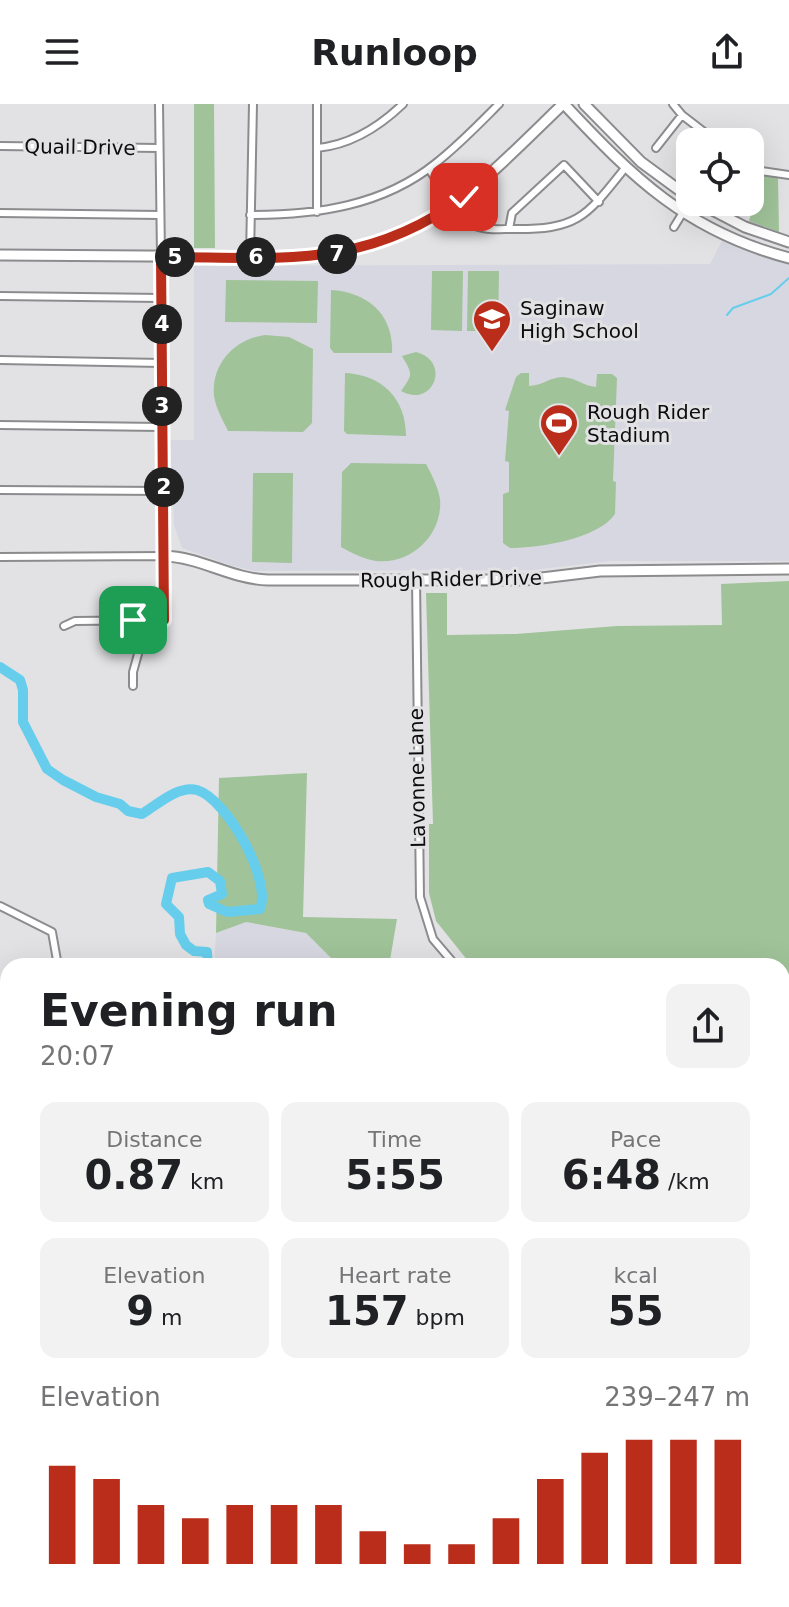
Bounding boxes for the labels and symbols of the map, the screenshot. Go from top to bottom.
street label: Quail Drive [24,134,136,160]
pin [430,163,498,231]
pin: 7 [317,234,357,274]
pin: 5 [155,237,195,277]
pin: 6 [236,237,276,277]
place label: Saginaw High School [520,296,639,343]
school or university icon: Saginaw High School [471,298,513,353]
pin: 4 [142,304,182,344]
pin: 3 [142,386,182,426]
place label: Rough Rider Stadium [587,400,710,447]
sports icon: Rough Rider Stadium [538,402,580,457]
pin: 2 [144,467,184,507]
street label: Rough Rider Drive [360,565,542,593]
pin [99,586,167,654]
street label: Lavonne Lane [404,708,430,848]

